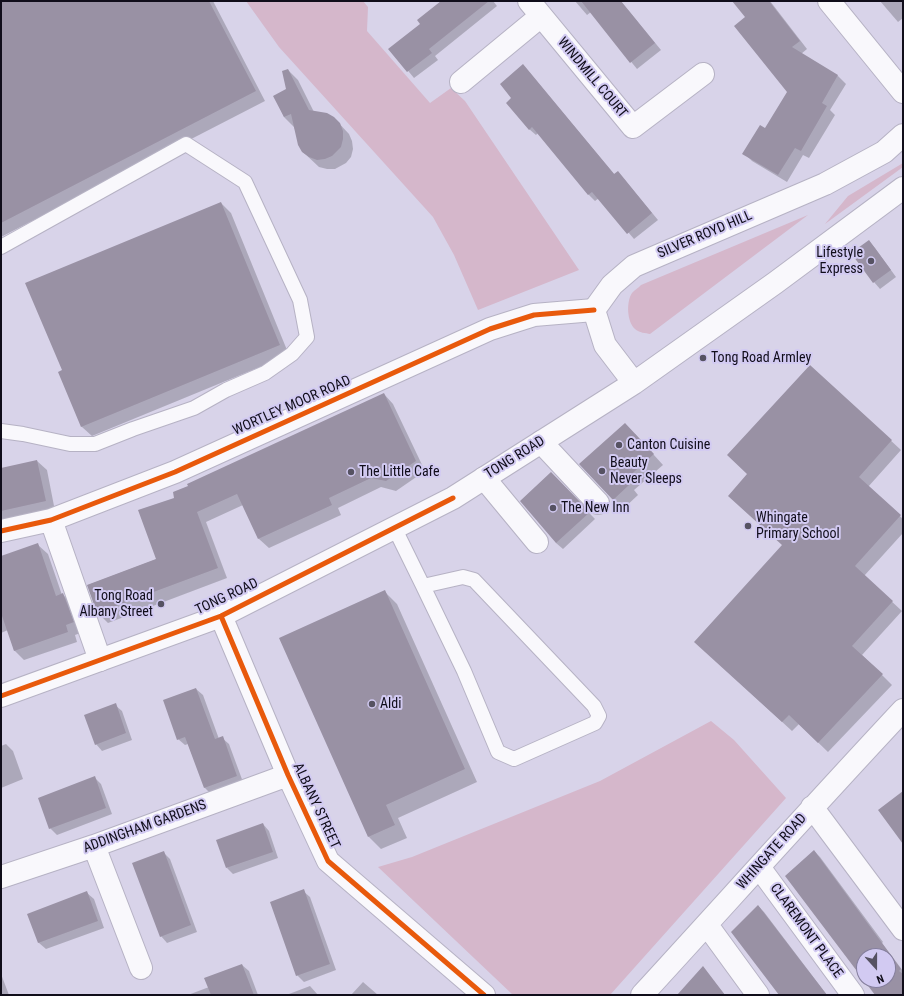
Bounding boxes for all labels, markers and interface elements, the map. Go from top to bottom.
street label: WINDMILL COURT [553,34,631,122]
street label: SILVER ROYD HILL [655,207,755,263]
place label: Lifestyle Express [816,245,863,278]
marker: Lifestyle Express [866,256,876,266]
place label: Tong Road Armley [711,350,811,366]
marker: Tong Road Armley [698,353,708,363]
street label: WORTLEY MOOR ROAD [230,372,354,440]
street label: TONG ROAD [482,433,548,483]
place label: Canton Cuisine [627,437,710,453]
marker: Canton Cuisine [614,440,624,450]
place label: Beauty Never Sleeps [610,455,682,488]
place label: The Little Cafe [359,464,439,480]
marker: Beauty Never Sleeps [597,466,607,476]
marker: The Little Cafe [346,467,356,477]
place label: The New Inn [561,500,629,516]
marker: The New Inn [548,503,558,513]
place label: Whingate Primary School [756,510,840,542]
marker: Whingate Primary School [743,521,753,531]
street label: TONG ROAD [193,575,261,619]
place label: Tong Road Albany Street [79,588,153,620]
marker: Tong Road Albany Street [156,599,166,609]
place label: Aldi [380,696,401,712]
marker: Aldi [367,699,377,709]
street label: ALBANY STREET [289,760,343,852]
street label: ADDINGHAM GARDENS [81,797,209,857]
street label: WHINGATE ROAD [734,811,810,893]
street label: CLAREMONT PLACE [766,881,846,981]
north arrow [856,948,896,988]
text: N [875,971,886,986]

